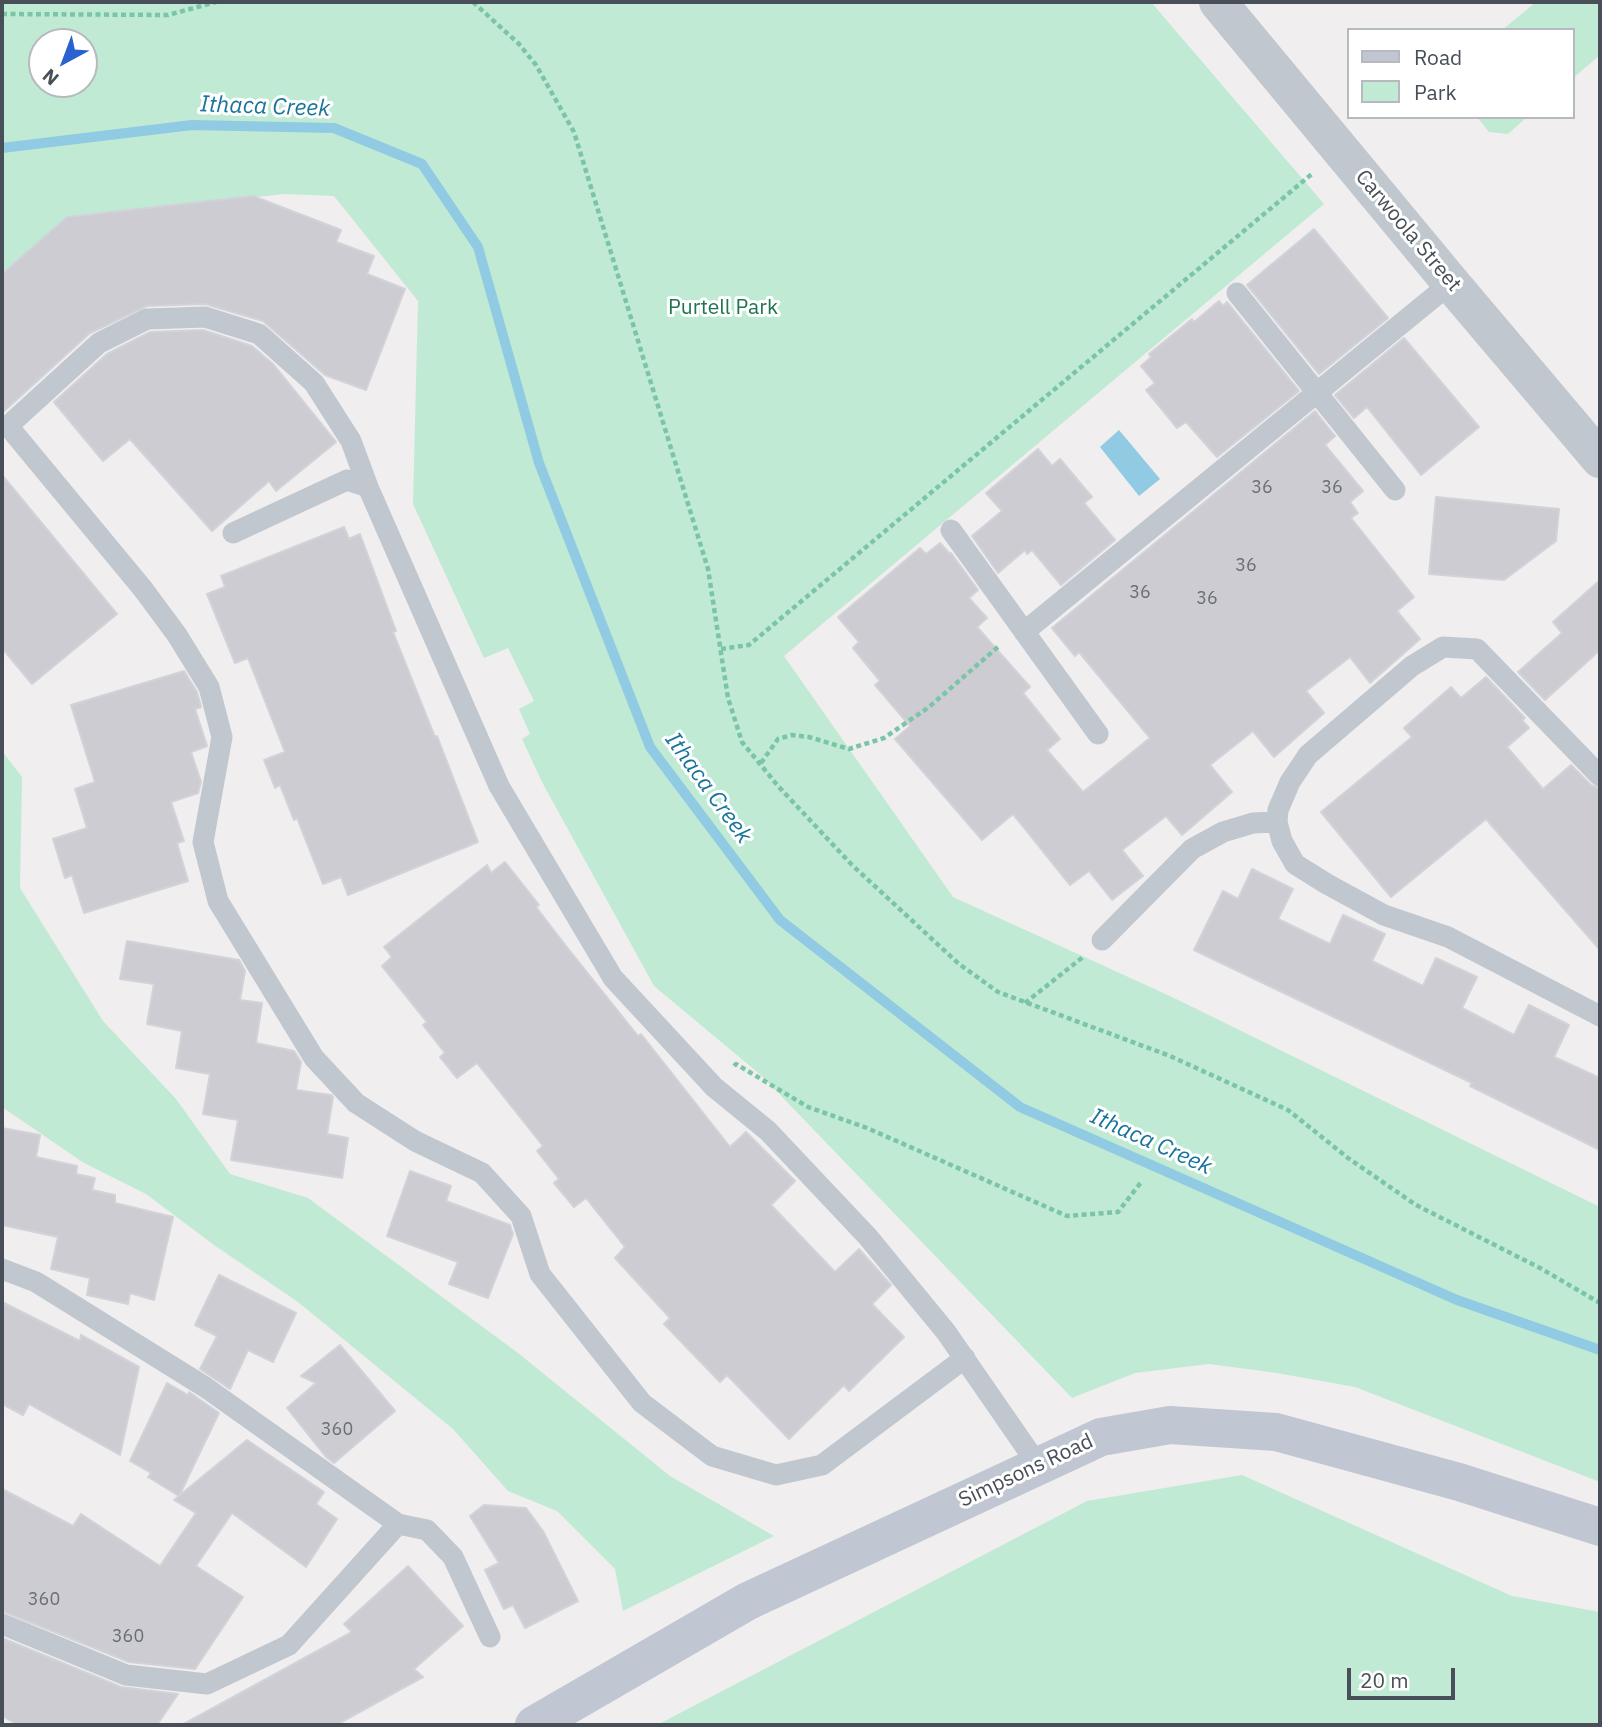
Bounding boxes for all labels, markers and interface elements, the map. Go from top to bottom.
north arrow [28,28,98,98]
legend [1346,28,1574,119]
text: Road [1414,43,1462,71]
text: N [37,64,64,91]
text: Park [1414,78,1457,106]
water label: Ithaca Creek [200,91,330,123]
street label: Carwoola Street [1350,165,1466,297]
park label: Purtell Park [668,295,778,321]
house number: 36 [1251,477,1273,499]
house number: 36 [1321,477,1343,499]
house number: 36 [1235,555,1257,577]
house number: 36 [1129,582,1151,604]
house number: 36 [1196,588,1218,610]
water label: Ithaca Creek [659,727,757,849]
water label: Ithaca Creek [1086,1103,1216,1181]
house number: 360 [321,1419,353,1441]
street label: Simpsons Road [955,1429,1097,1513]
house number: 360 [28,1589,60,1611]
house number: 360 [112,1626,144,1648]
scale bar [1350,1654,1458,1698]
text: 20 m [1360,1666,1409,1694]

